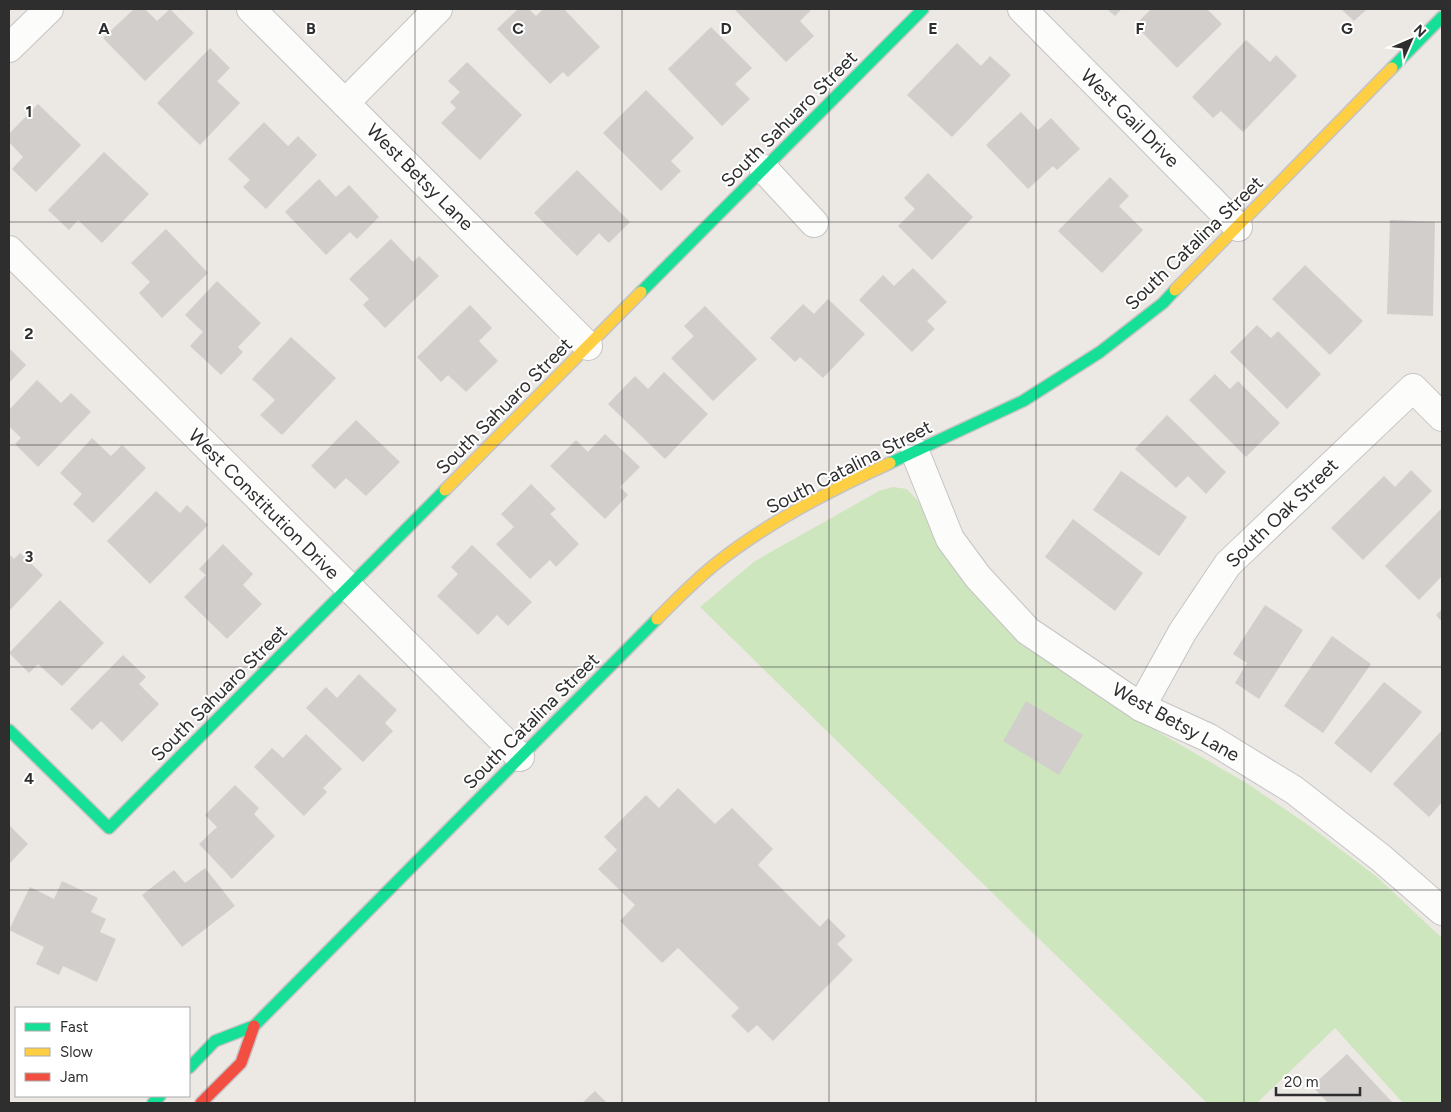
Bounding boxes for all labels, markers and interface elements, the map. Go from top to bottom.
north arrow [1386,15,1436,65]
text: A [98,19,110,38]
text: B [306,19,316,38]
text: C [512,19,524,38]
text: D [720,19,732,38]
text: E [928,19,938,38]
text: F [1136,19,1145,38]
text: G [1341,19,1353,38]
text: N [1410,21,1430,41]
street label: South Sahuaro Street [716,46,862,192]
street label: West Gail Drive [1076,64,1184,172]
text: 1 [26,102,32,121]
street label: West Betsy Lane [362,119,478,235]
street label: South Catalina Street [1120,171,1268,315]
text: 2 [24,324,34,343]
street label: South Sahuaro Street [431,333,577,479]
street label: South Catalina Street [762,415,936,519]
street label: West Constitution Drive [184,424,344,584]
street label: South Oak Street [1221,454,1343,572]
text: 3 [25,547,34,566]
street label: South Sahuaro Street [146,620,292,766]
street label: South Catalina Street [458,648,604,794]
street label: West Betsy Lane [1108,678,1244,766]
text: 4 [24,769,34,788]
legend [15,1007,190,1097]
text: Fast [60,1018,89,1036]
text: Slow [60,1043,93,1061]
scale bar [1276,1064,1360,1096]
text: Jam [60,1068,88,1086]
text: 20 m [1284,1073,1318,1091]

